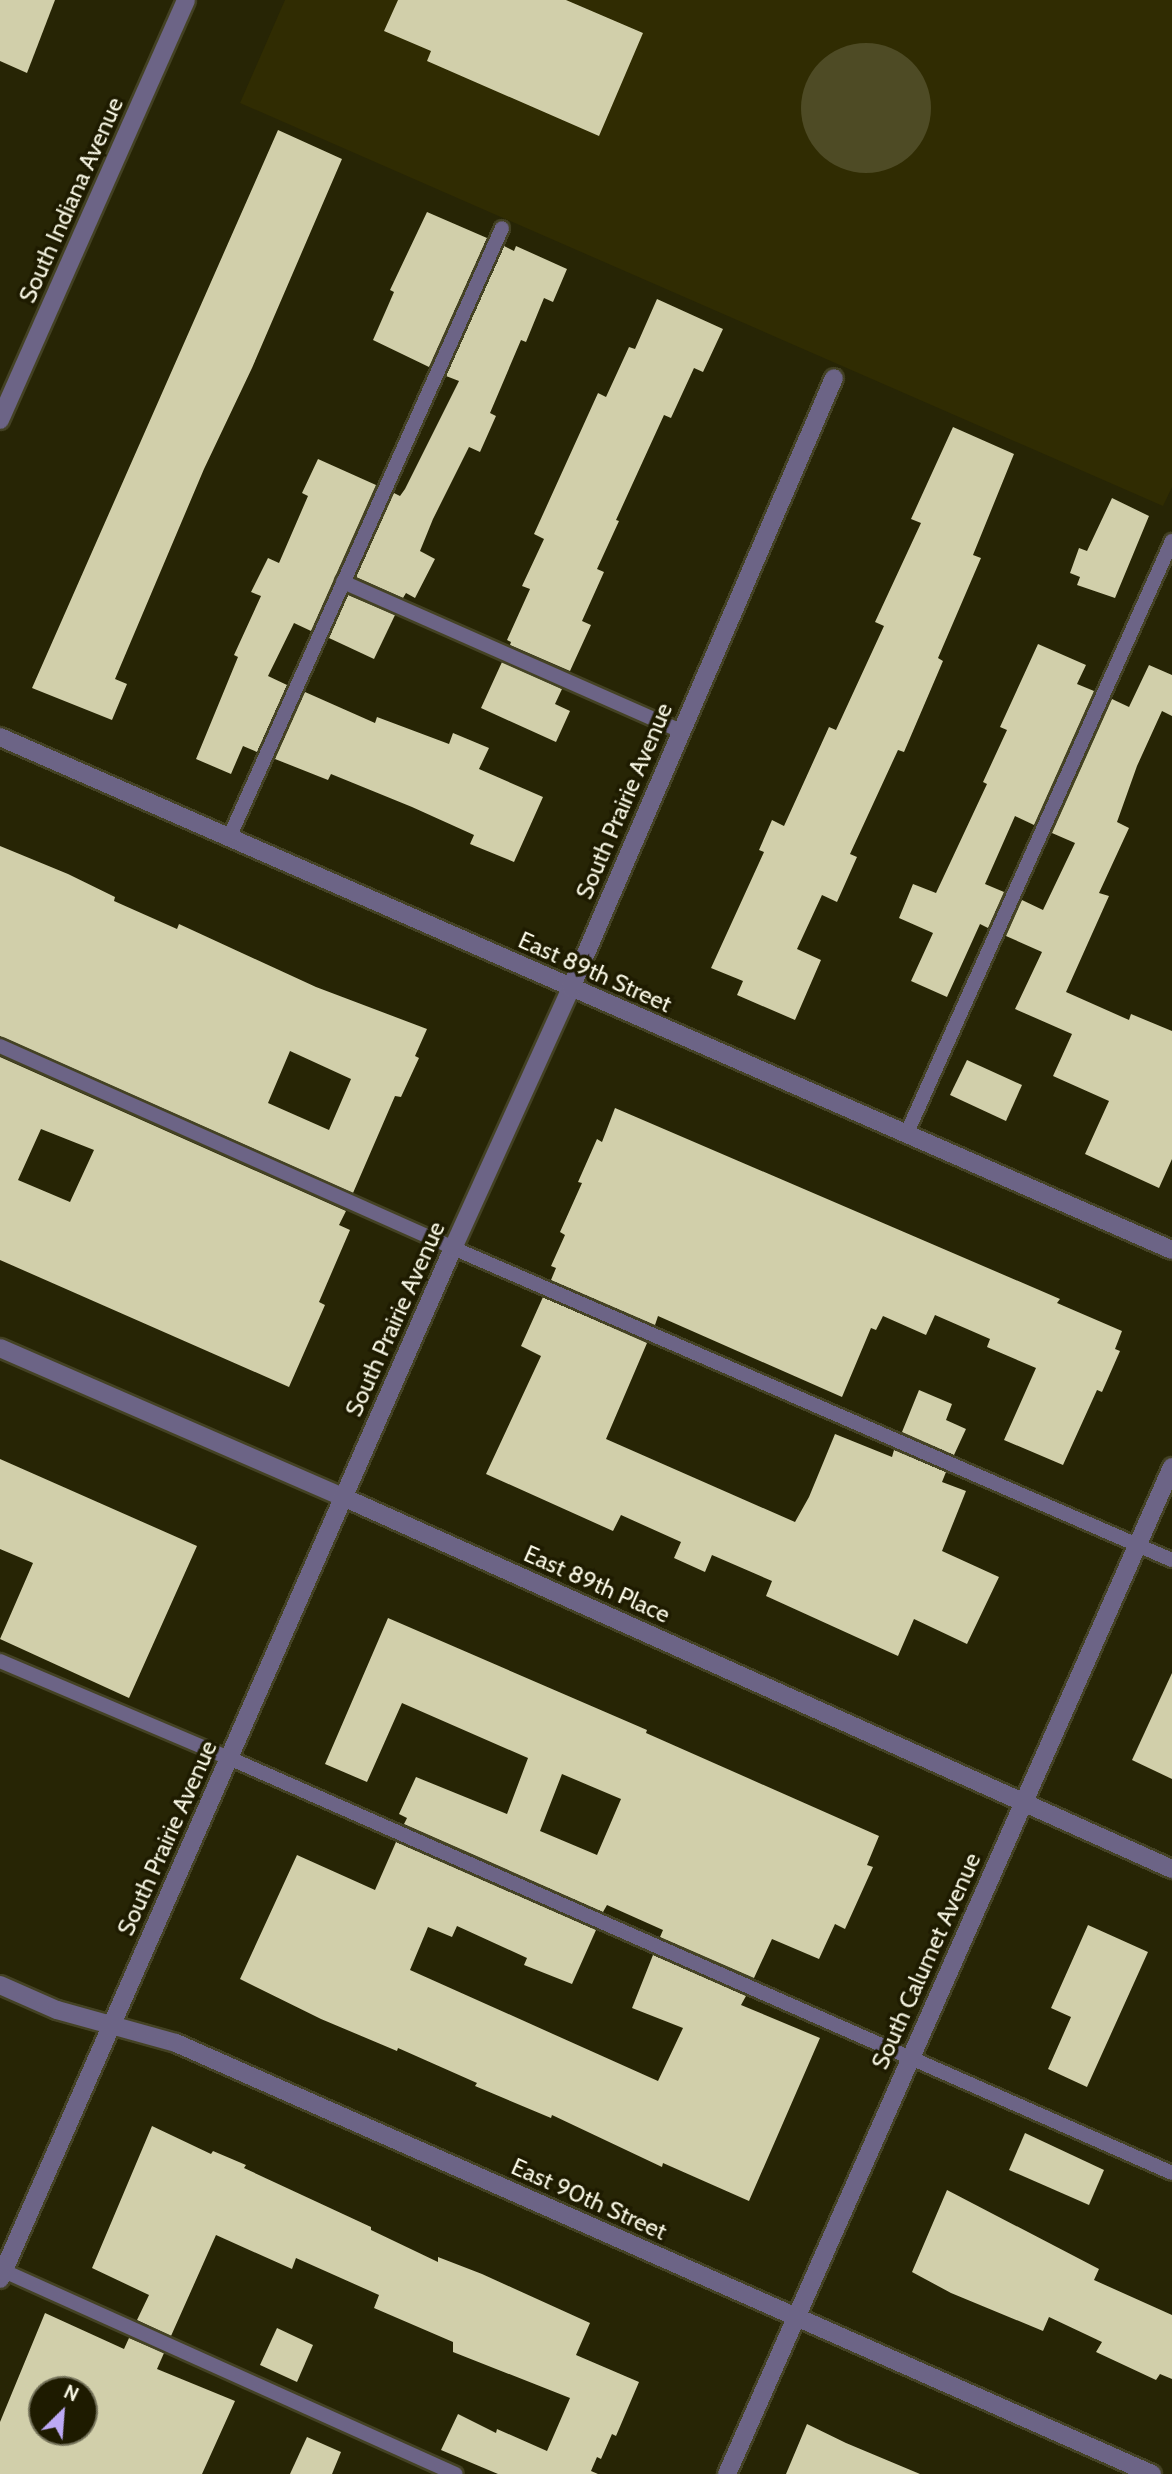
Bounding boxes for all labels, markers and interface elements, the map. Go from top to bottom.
street label: South Indiana Avenue [13,93,129,307]
street label: South Prairie Avenue [570,699,678,903]
street label: East 89th Street [514,925,676,1019]
street label: South Prairie Avenue [339,1217,451,1421]
street label: East 89th Place [520,1539,674,1629]
street label: South Prairie Avenue [111,1736,223,1940]
street label: South Calumet Avenue [865,1848,987,2074]
street label: East 90th Street [507,2152,671,2246]
north arrow [28,2376,98,2446]
text: N [60,2380,82,2407]

